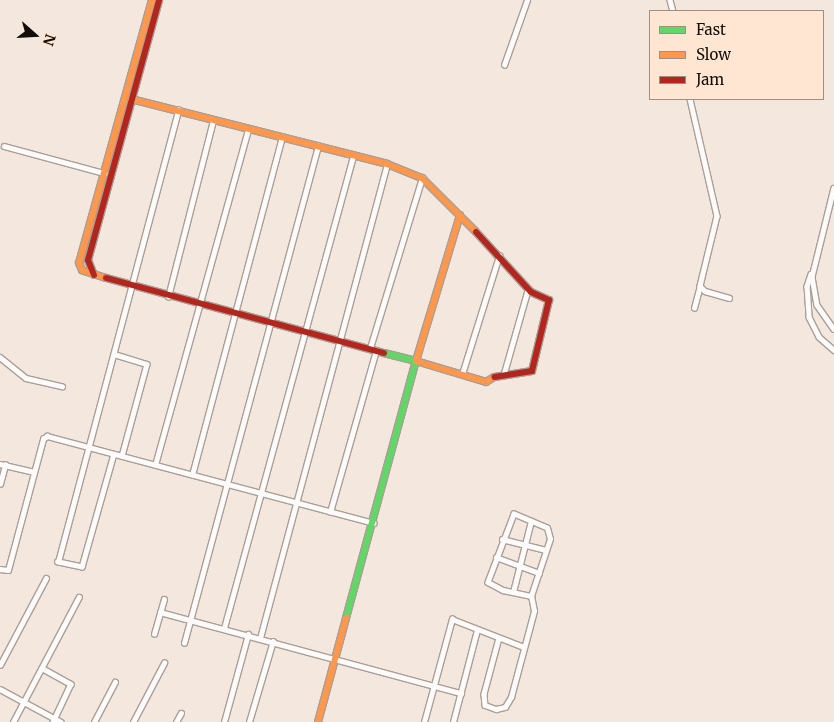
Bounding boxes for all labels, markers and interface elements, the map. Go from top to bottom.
north arrow [10,10,60,60]
legend [649,10,824,100]
text: Fast [696,20,726,39]
text: N [39,32,59,48]
text: Slow [696,45,731,64]
text: Jam [696,70,724,89]

